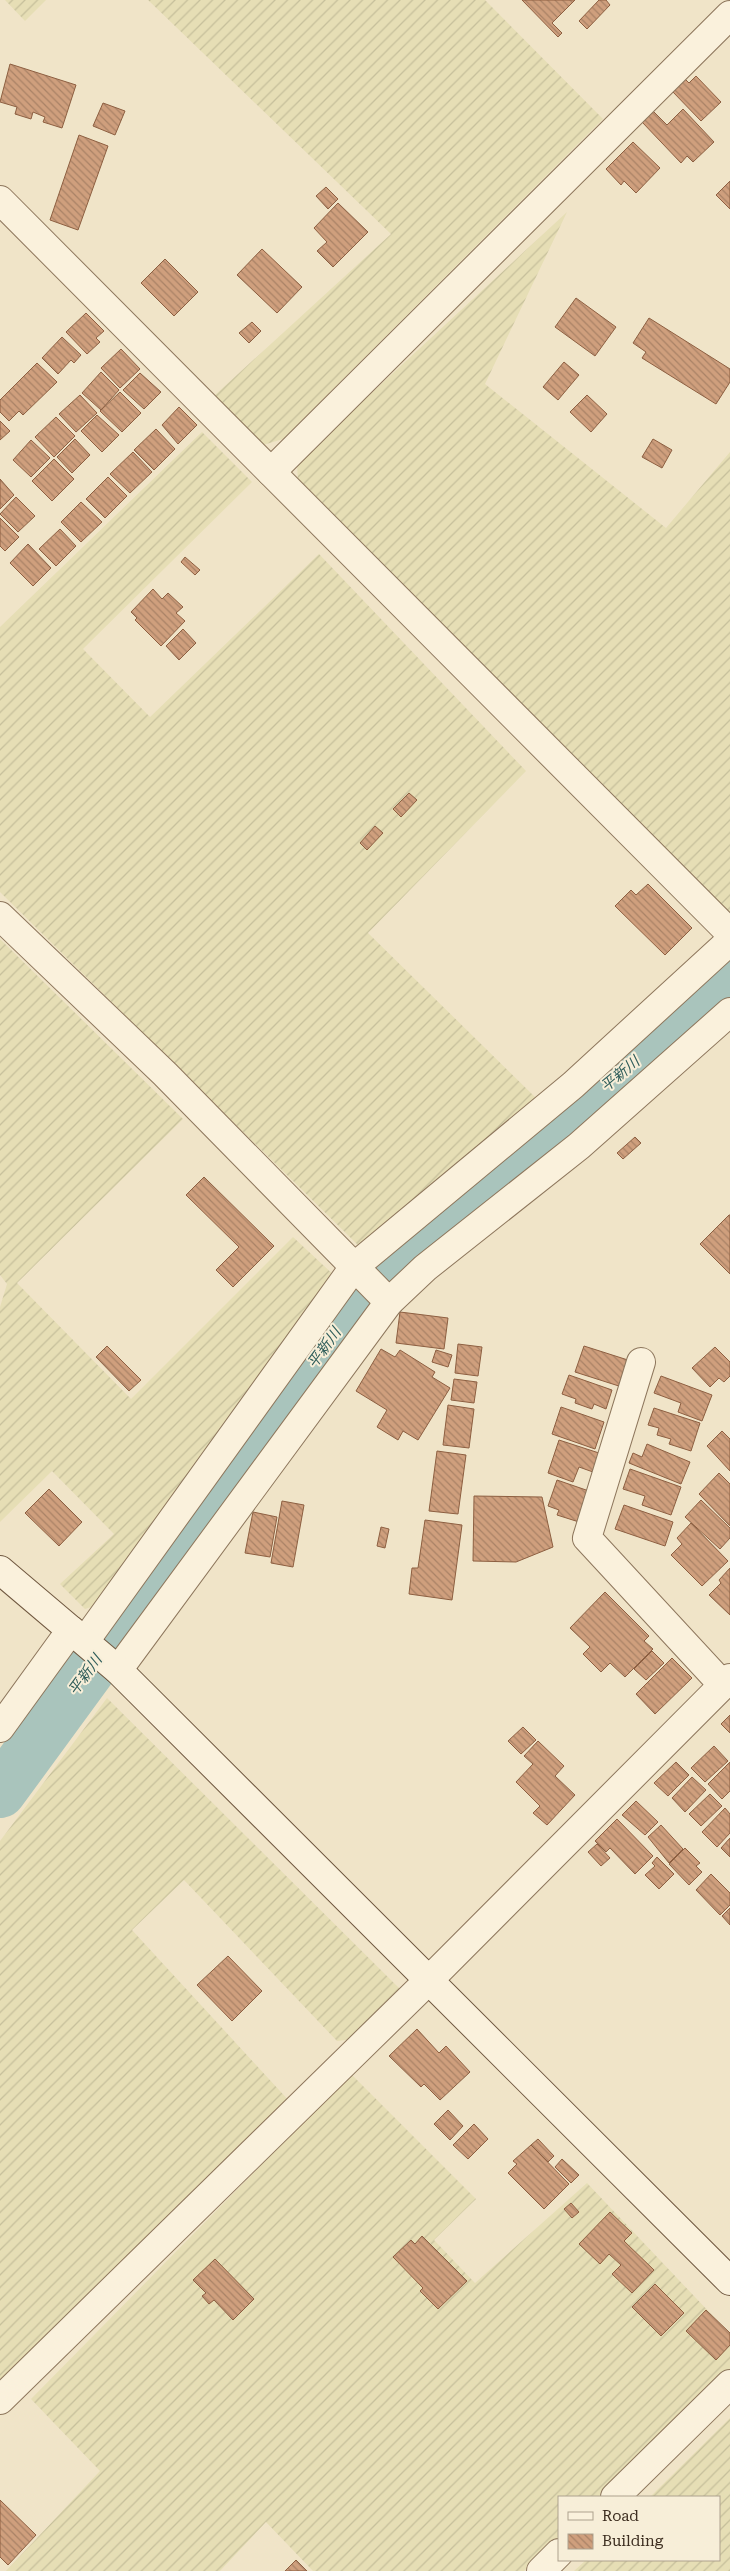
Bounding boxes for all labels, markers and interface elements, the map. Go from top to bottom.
water label: 平新川 [597,1051,645,1095]
water label: 平新川 [303,1323,346,1371]
water label: 平新川 [64,1650,107,1698]
legend [558,2496,720,2561]
text: Road [602,2507,639,2525]
text: Building [602,2532,664,2550]

